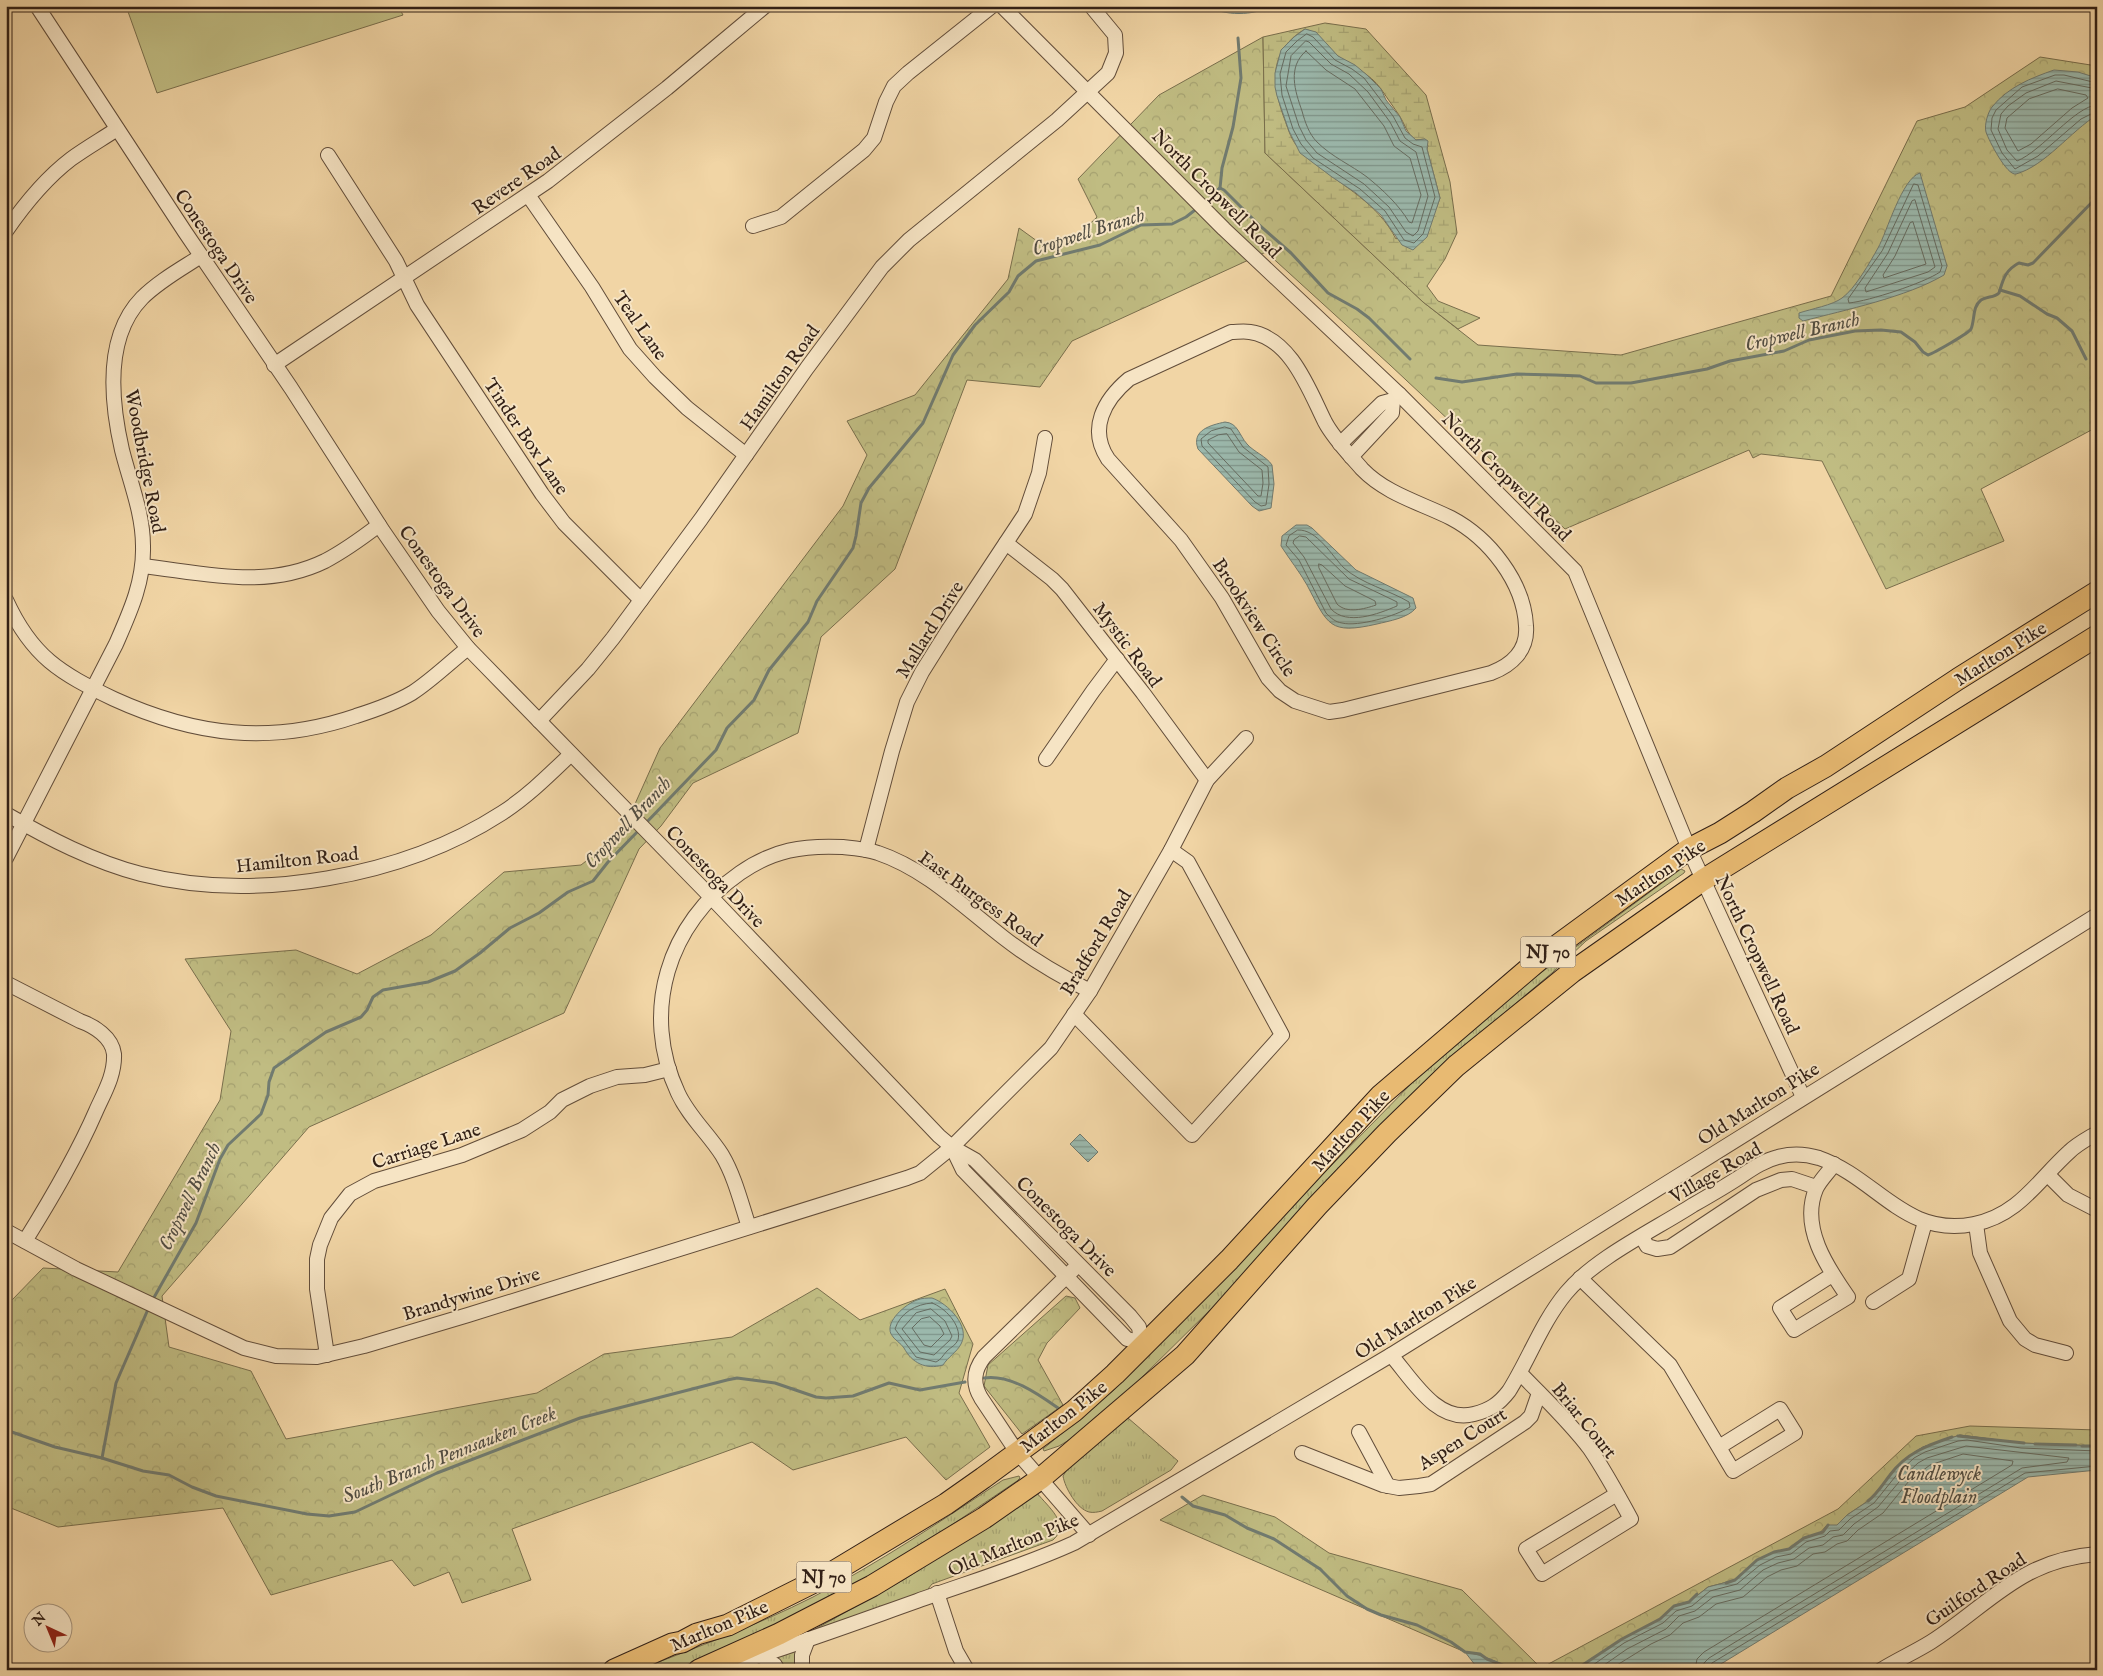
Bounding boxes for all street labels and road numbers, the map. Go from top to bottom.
street label: North Cropwell Road [1146,125,1286,265]
street label: Revere Road [468,142,567,221]
street label: Conestoga Drive [168,185,263,309]
street label: Teal Lane [607,287,672,366]
street label: Hamilton Road [735,320,826,436]
street label: Tinder Box Lane [477,374,573,500]
street label: Woodbridge Road [118,387,170,536]
street label: North Cropwell Road [1436,408,1576,548]
street label: Conestoga Drive [393,521,490,643]
street label: Brookview Circle [1206,554,1301,682]
street label: Mallard Drive [891,577,970,683]
street label: Mystic Road [1087,598,1167,693]
street label: Marlton Pike [1951,617,2052,692]
street label: Conestoga Drive [660,821,770,934]
street label: Marlton Pike [1611,834,1711,913]
street label: Hamilton Road [235,843,361,879]
street label: East Burgess Road [913,847,1047,953]
street label: North Cropwell Road [1709,871,1804,1039]
street label: Bradford Road [1056,885,1138,1000]
road number: NJ 70 [1520,936,1576,968]
street label: Old Marlton Pike [1694,1058,1825,1152]
street label: Marlton Pike [1307,1085,1396,1178]
street label: Carriage Lane [369,1118,484,1176]
street label: Village Road [1665,1137,1767,1210]
street label: Conestoga Drive [1010,1172,1121,1283]
street label: Brandywine Drive [400,1263,543,1327]
street label: Old Marlton Pike [1351,1272,1482,1366]
street label: Marlton Pike [1016,1376,1113,1459]
street label: Briar Court [1545,1378,1622,1465]
street label: Aspen Court [1413,1403,1512,1477]
street label: Old Marlton Pike [945,1509,1083,1583]
street label: Guilford Road [1921,1548,2032,1633]
road number: NJ 70 [796,1561,852,1592]
street label: Marlton Pike [667,1595,773,1658]

